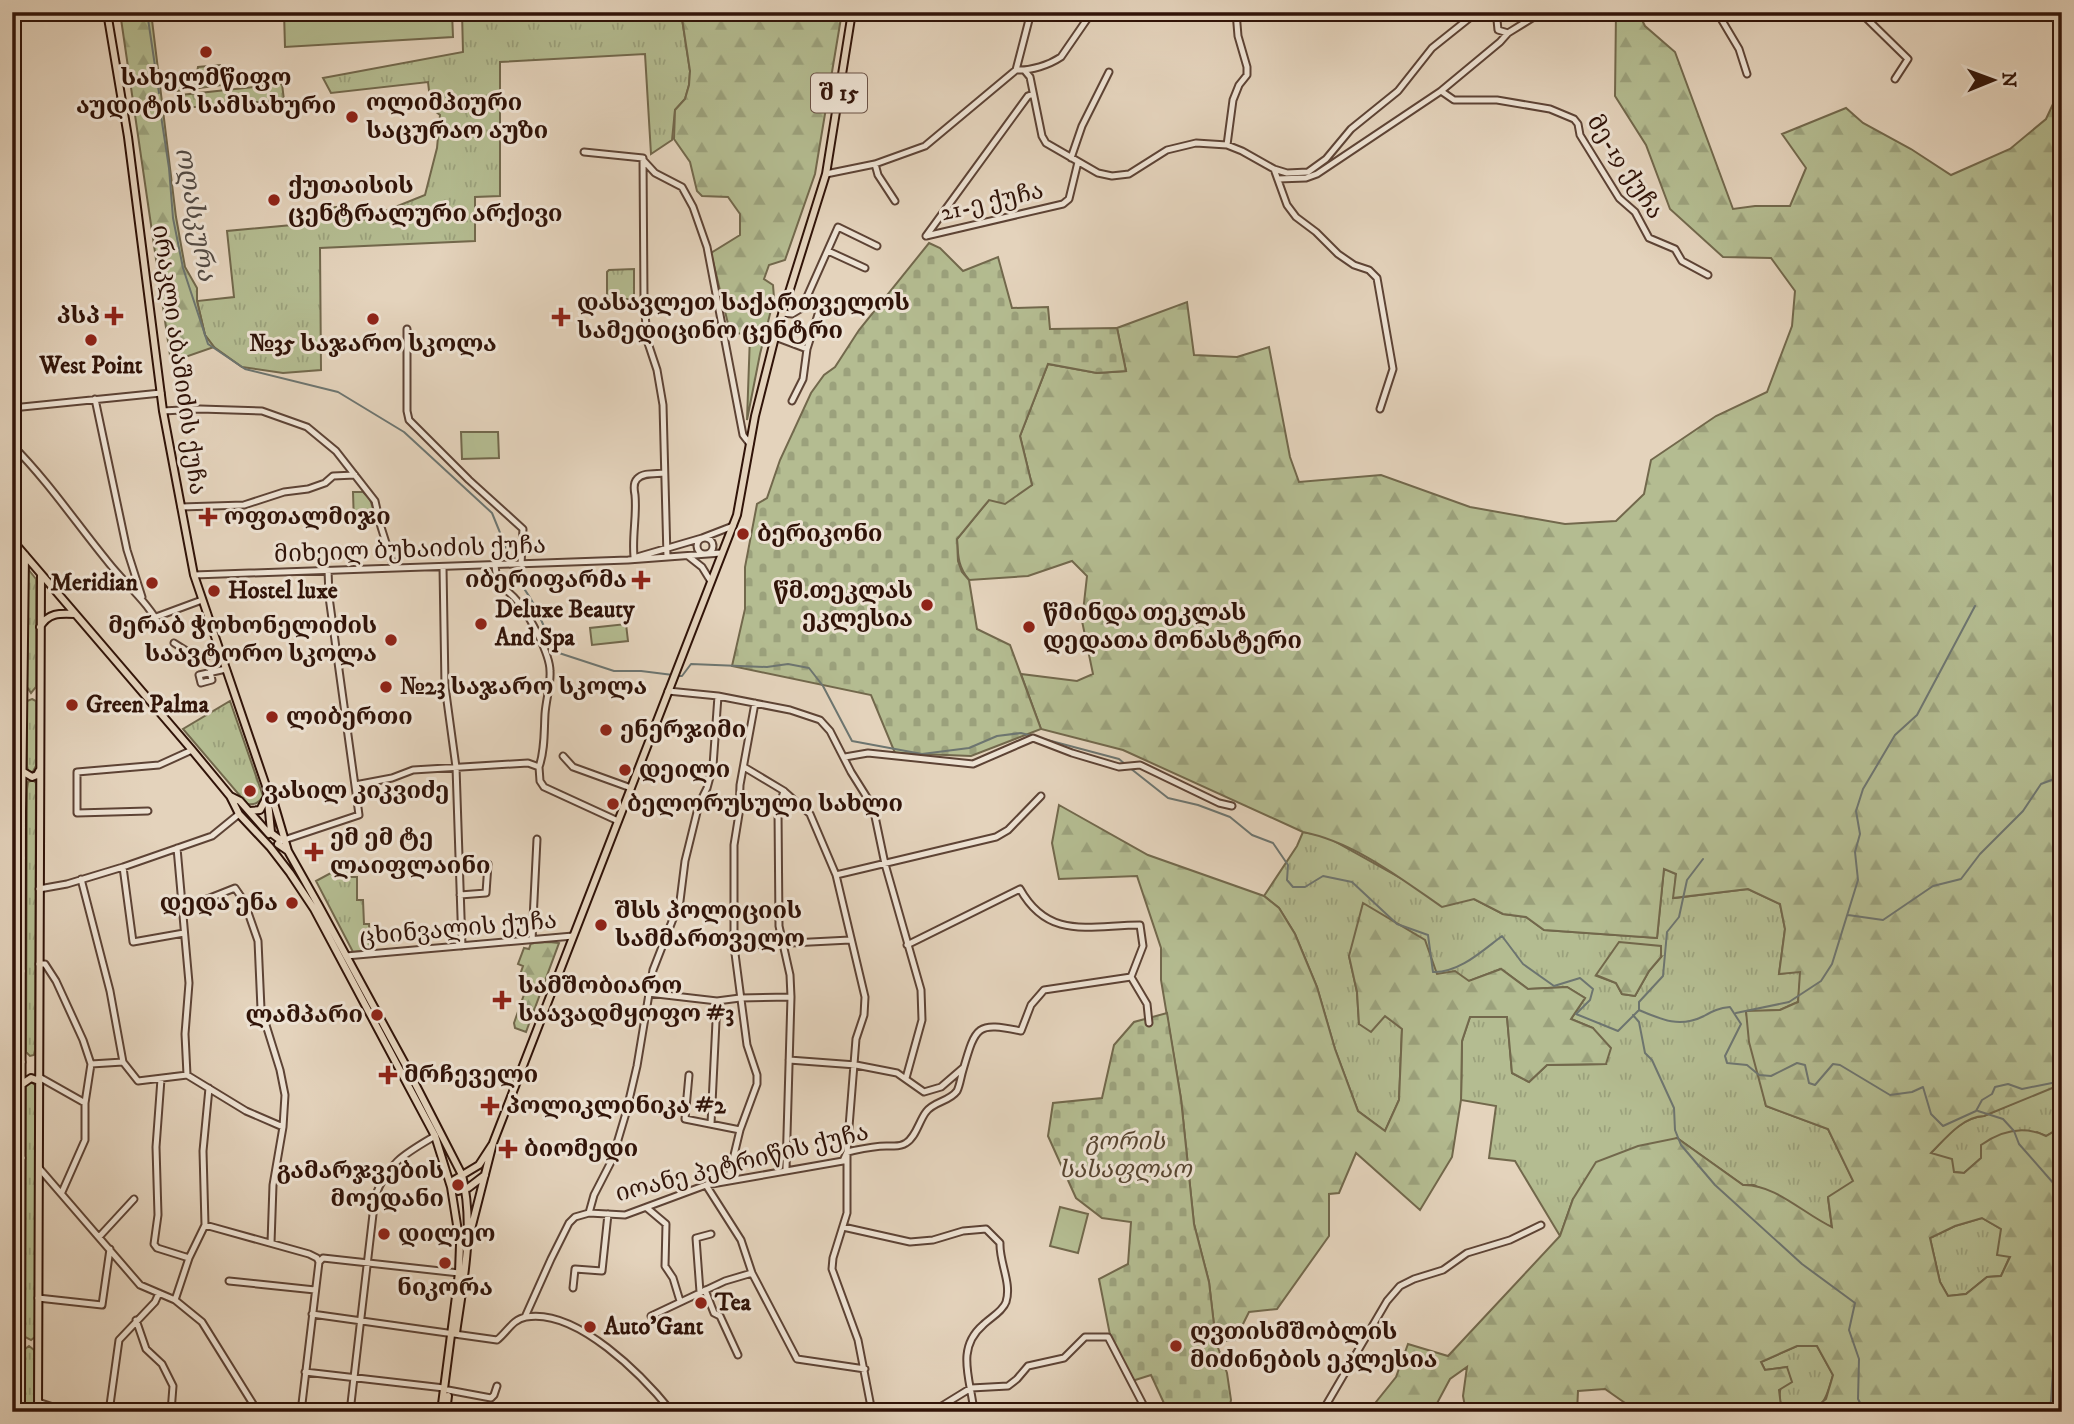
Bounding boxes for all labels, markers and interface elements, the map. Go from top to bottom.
marker: სახელმწიფო აუდიტის სამსახური [198,44,214,60]
north arrow [1958,46,2028,116]
place label: სახელმწიფო აუდიტის სამსახური [76,63,336,121]
text: N [1997,72,2020,88]
road number: შ 15 [811,74,867,113]
place label: ოლიმპიური საცურაო აუზი [366,88,548,146]
marker: ოლიმპიური საცურაო აუზი [344,109,360,125]
street label: მე-19 ქუჩა [1580,109,1670,225]
water label: ოღასკურა [167,145,223,284]
place label: ქუთაისის ცენტრალური არქივი [288,171,562,229]
street label: 21-ე ქუჩა [938,176,1046,228]
marker: ქუთაისის ცენტრალური არქივი [266,192,282,208]
street label: ირაკლი აბაშიძის ქუჩა [145,223,213,497]
place label: დასავლეთ საქართველოს სამედიცინო ცენტრი [577,288,910,346]
place label: პსპ [57,301,100,331]
marker: დასავლეთ საქართველოს სამედიცინო ცენტრი [551,307,571,327]
marker: პსპ [106,308,122,324]
marker: №35 საჯარო სკოლა [365,311,381,327]
place label: №35 საჯარო სკოლა [249,329,497,359]
marker: West Point [83,332,99,348]
place label: West Point [38,351,143,381]
place label: ოფთალმიჯი [224,502,391,532]
marker: ოფთალმიჯი [198,507,218,527]
place label: ბერიკონი [757,519,882,549]
marker: ბერიკონი [735,526,751,542]
street label: მიხეილ ბუხაიძის ქუჩა [274,530,546,570]
place label: იბერიფარმა [465,565,627,595]
place label: Meridian [50,568,138,598]
marker: იბერიფარმა [633,572,649,588]
marker: Meridian [144,575,160,591]
place label: Hostel luxe [228,576,338,606]
place label: წმ.თეკლას ეკლესია [773,576,913,634]
marker: Hostel luxe [206,583,222,599]
place label: Deluxe Beauty And Spa [494,595,635,653]
marker: წმ.თეკლას ეკლესია [919,597,935,613]
place label: წმინდა თეკლას დედათა მონასტერი [1043,598,1302,656]
place label: მერაბ ჭოხონელიძის საავტორო სკოლა [108,611,377,669]
marker: Deluxe Beauty And Spa [473,616,489,632]
marker: წმინდა თეკლას დედათა მონასტერი [1021,619,1037,635]
marker: მერაბ ჭოხონელიძის საავტორო სკოლა [383,632,399,648]
place label: №23 საჯარო სკოლა [400,672,647,702]
marker: №23 საჯარო სკოლა [378,679,394,695]
place label: Green Palma [86,690,210,720]
marker: Green Palma [64,697,80,713]
place label: ლიბერთი [286,702,413,732]
marker: ლიბერთი [264,709,280,725]
place label: ენერჯიმი [620,715,746,745]
marker: ენერჯიმი [598,722,614,738]
place label: დეილი [639,755,730,785]
marker: დეილი [617,762,633,778]
place label: ვასილ კიკვიძე [264,776,449,806]
marker: ვასილ კიკვიძე [242,783,258,799]
place label: ბელორუსული სახლი [627,789,903,819]
marker: ბელორუსული სახლი [605,796,621,812]
place label: ემ ემ ტე ლაიფლაინი [330,823,491,881]
marker: ემ ემ ტე ლაიფლაინი [304,842,324,862]
place label: დედა ენა [160,888,278,918]
marker: დედა ენა [284,895,300,911]
place label: შსს პოლიციის სამმართველო [614,896,805,954]
street label: ცხინვალის ქუჩა [358,905,558,953]
marker: შსს პოლიციის სამმართველო [593,917,609,933]
place label: სამშობიარო საავადმყოფო #3 [518,971,734,1029]
marker: სამშობიარო საავადმყოფო #3 [492,990,512,1010]
place label: ლამპარი [246,1000,363,1030]
marker: ლამპარი [369,1007,385,1023]
place label: მრჩეველი [404,1060,538,1090]
marker: მრჩეველი [378,1065,398,1085]
place label: პოლიკლინიკა #2 [506,1091,727,1121]
marker: პოლიკლინიკა #2 [480,1096,500,1116]
street label: იოანე პეტრიწის ქუჩა [612,1117,872,1209]
park label: გორის სასაფლაო [1058,1127,1193,1185]
place label: ბიომედი [524,1134,638,1164]
marker: ბიომედი [498,1139,518,1159]
place label: გამარჯვების მოედანი [276,1156,444,1214]
marker: გამარჯვების მოედანი [450,1177,466,1193]
place label: დილეო [398,1219,496,1249]
marker: დილეო [376,1226,392,1242]
marker: ნიკორა [437,1255,453,1271]
place label: ნიკორა [397,1273,493,1303]
place label: Tea [714,1288,752,1318]
marker: Tea [693,1295,709,1311]
place label: Auto'Gant [603,1312,704,1342]
place label: ღვთისმშობლის მიძინების ეკლესია [1190,1317,1437,1375]
marker: Auto'Gant [582,1319,598,1335]
marker: ღვთისმშობლის მიძინების ეკლესია [1168,1338,1184,1354]

